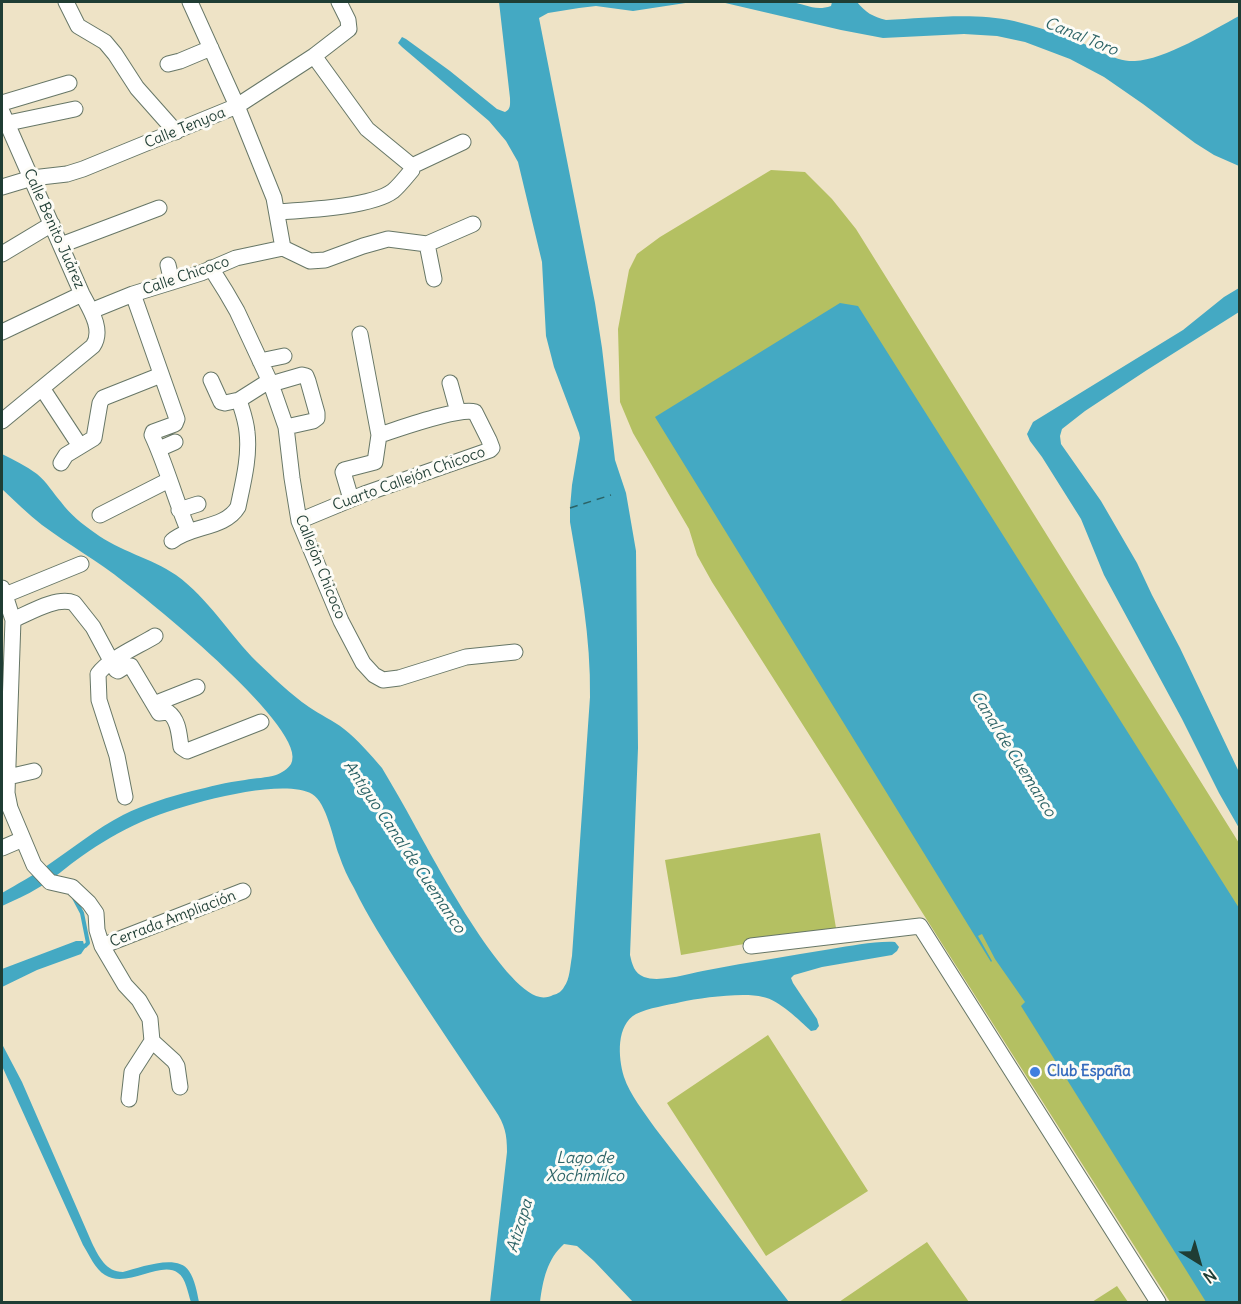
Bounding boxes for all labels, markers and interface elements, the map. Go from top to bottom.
water label: Canal Toro [1042,14,1120,60]
street label: Calle Tenyoa [142,104,228,152]
street label: Calle Benito Juárez [19,166,89,292]
street label: Calle Chicoco [140,253,232,299]
street label: Cuarto Callejón Chicoco [330,443,488,515]
street label: Callejón Chicoco [291,512,349,622]
water label: Canal de Cuemanco [967,688,1059,820]
water label: Antiguo Canal de Cuemanco [339,757,469,937]
street label: Cerrada Ampliación [107,887,239,951]
place label: Club España [1047,1063,1131,1081]
marker: Club España [1028,1065,1042,1079]
water label: Lago de Xochimilco [546,1148,624,1186]
water label: Atizapa [503,1197,537,1255]
north arrow [1169,1232,1229,1292]
text: N [1199,1265,1220,1288]

